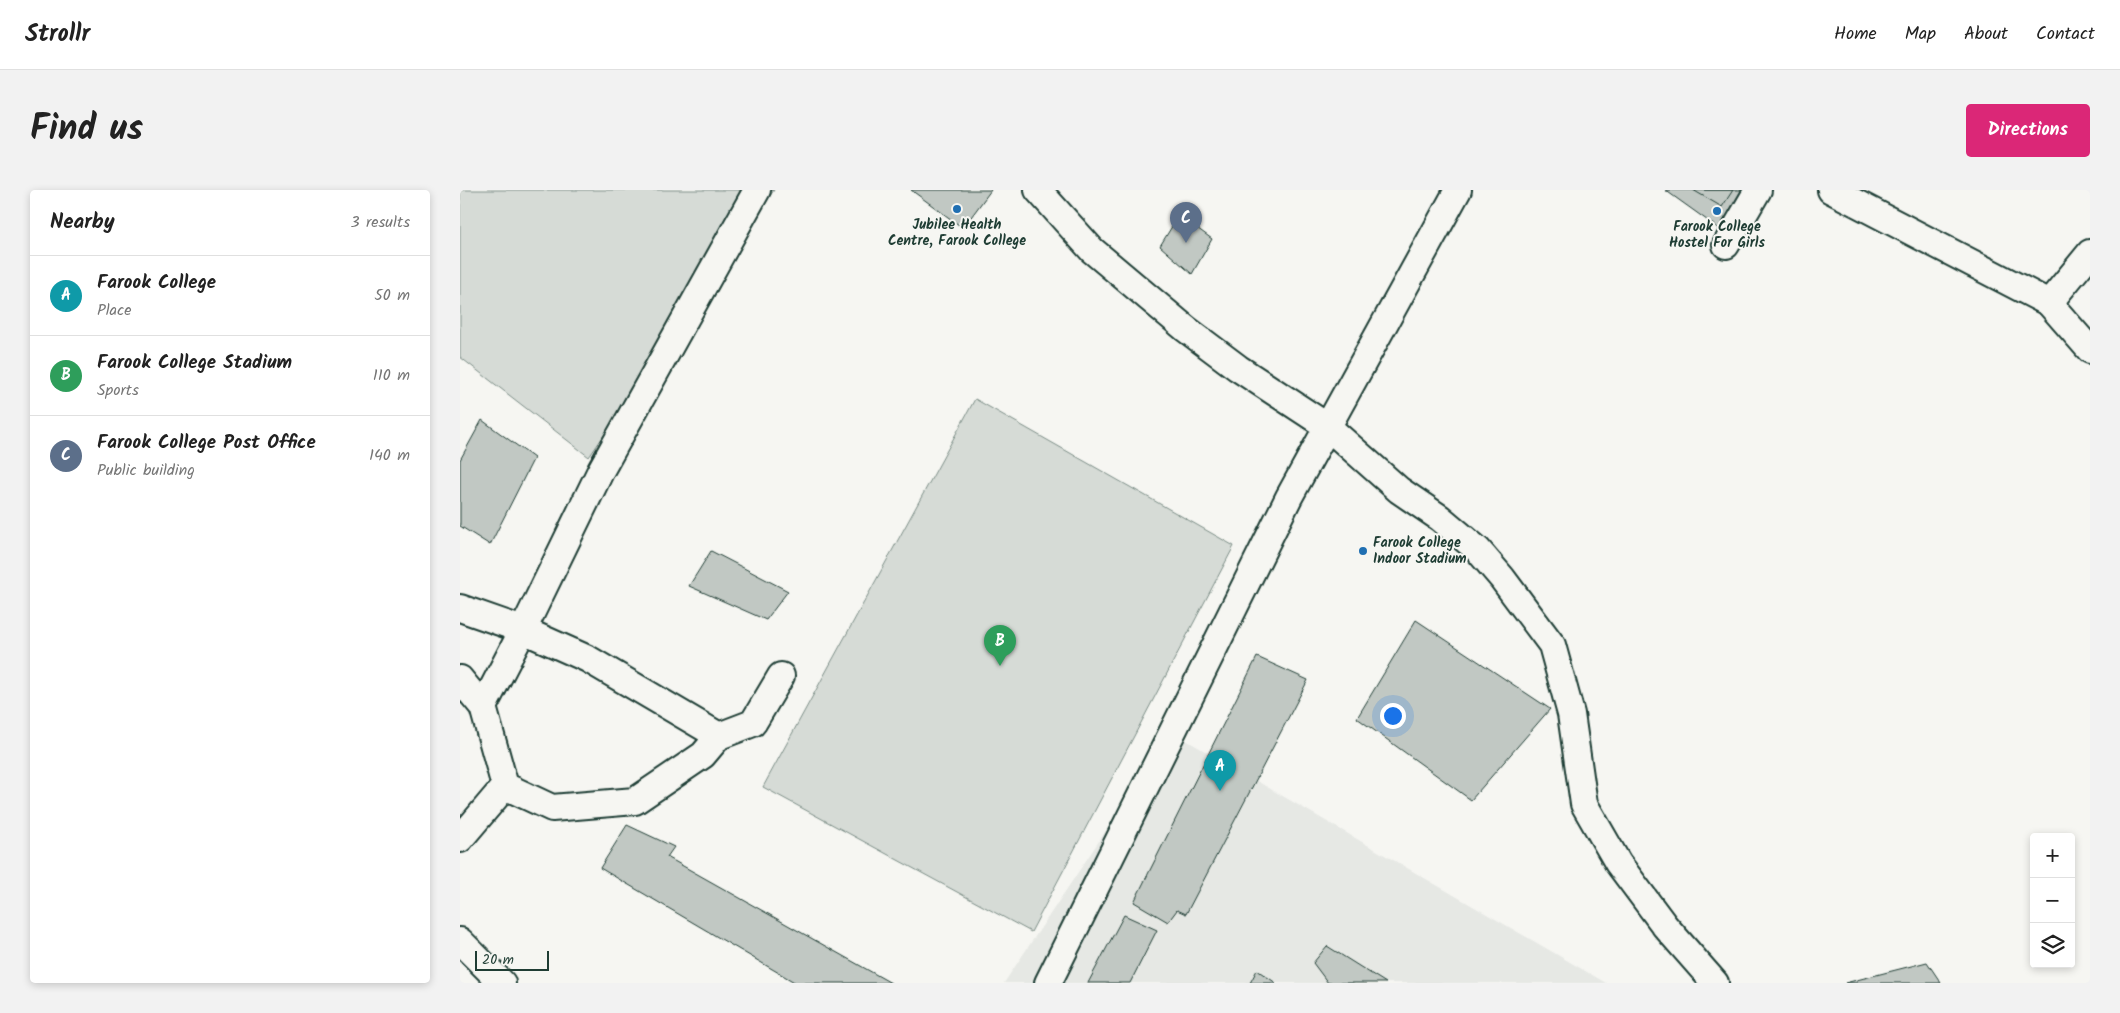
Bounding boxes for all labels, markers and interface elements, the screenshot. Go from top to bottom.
text: Strollr [25,15,90,54]
text: Home [1834,20,1877,49]
text: Map [1905,20,1936,49]
text: About [1964,20,2008,49]
text: Contact [2036,20,2095,49]
text: Find us [30,102,143,158]
button: Directions [1966,104,2090,157]
pin: C [1170,202,1202,243]
marker: Jubilee Health Centre, Farook College [951,203,963,215]
marker: Farook College Hostel For Girls [1711,205,1723,217]
text: Nearby [50,206,115,239]
text: 3 results [351,210,410,235]
place label: Jubilee Health Centre, Farook College [888,214,1026,252]
place label: Farook College Hostel For Girls [1669,216,1765,254]
text: Farook College [97,268,216,298]
text: A [61,283,71,308]
text: 50 m [374,283,410,308]
text: Place [97,298,131,323]
text: Farook College Stadium [97,348,292,378]
text: B [61,363,71,388]
text: 110 m [373,363,410,388]
text: Sports [97,378,139,403]
text: Farook College Post Office [97,428,316,458]
text: C [61,443,71,468]
text: 140 m [369,443,410,468]
text: Public building [97,458,195,483]
place label: Farook College Indoor Stadium [1373,532,1467,570]
marker: Farook College Indoor Stadium [1357,545,1369,557]
pin: B [984,625,1016,666]
your location [1380,703,1406,729]
pin: A [1204,750,1236,791]
map controls [2030,833,2075,968]
button: + [2030,833,2075,878]
button: − [2030,878,2075,923]
button: layers [2030,923,2075,968]
scale bar [475,948,549,971]
text: 20 m [482,949,514,971]

